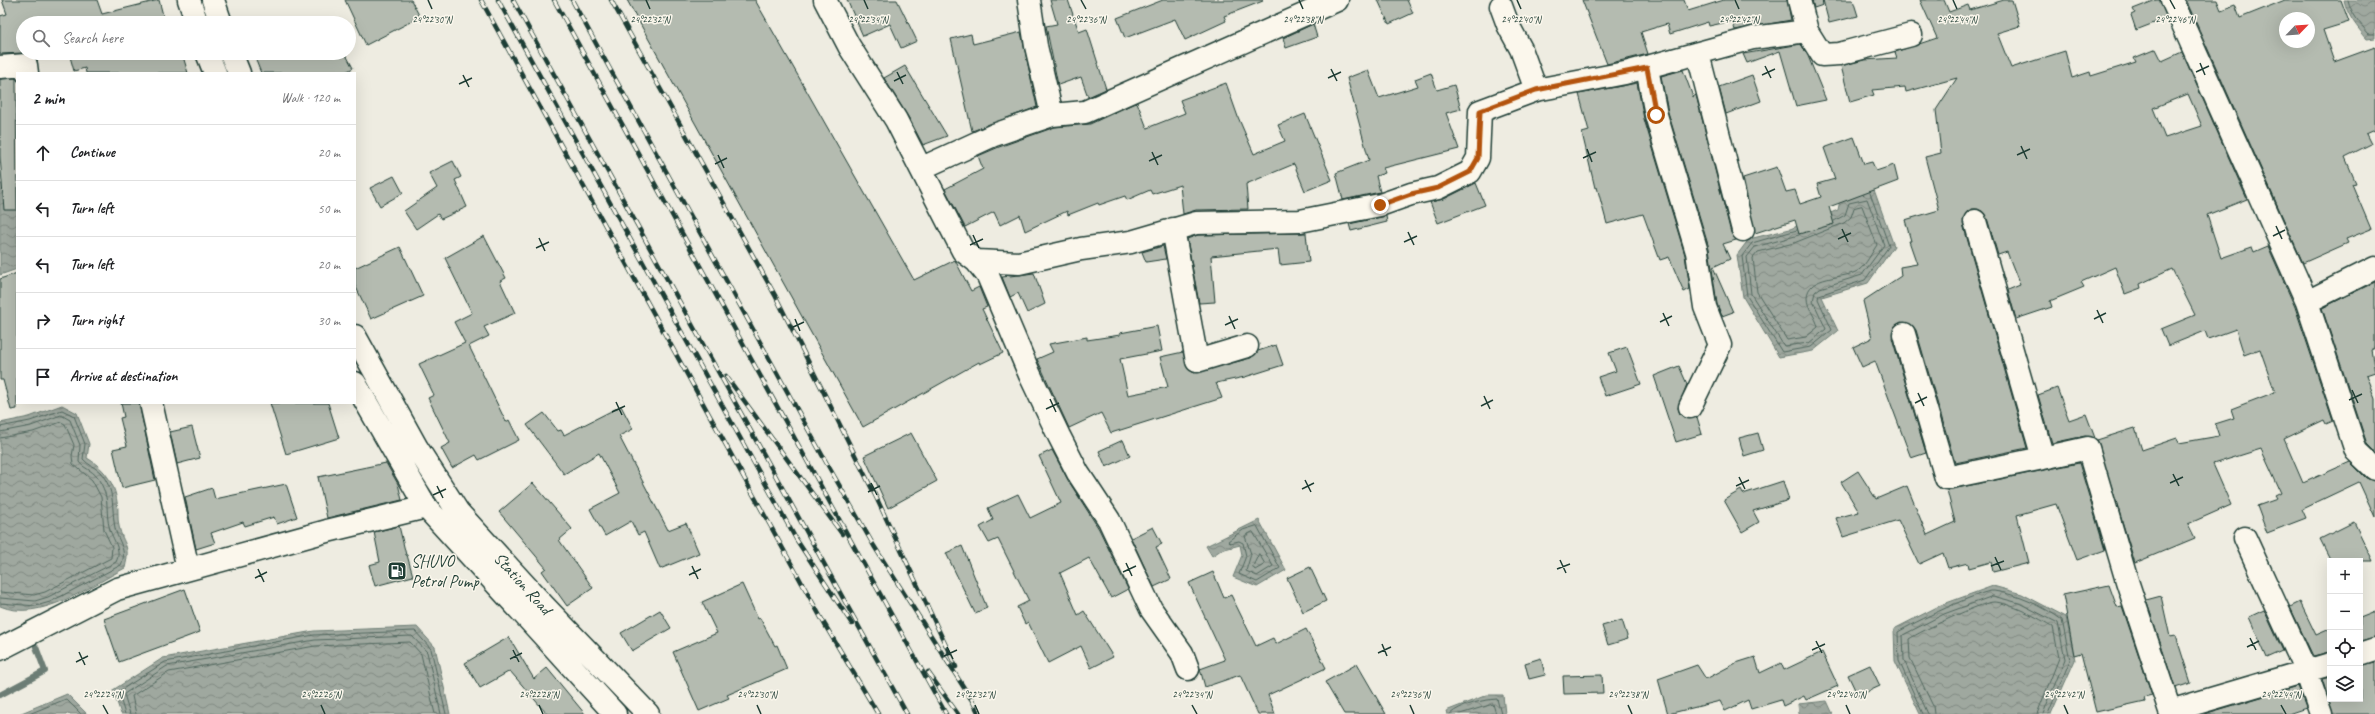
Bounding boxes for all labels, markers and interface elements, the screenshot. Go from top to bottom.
north arrow [2279,12,2315,48]
text: 24°22'30"N [412,13,454,26]
text: 24°22'32"N [630,13,672,26]
text: 24°22'34"N [848,13,890,26]
text: 24°22'36"N [1066,13,1108,26]
text: 24°22'38"N [1283,13,1325,26]
text: 24°22'40"N [1501,13,1543,26]
text: 24°22'42"N [1719,13,1761,26]
text: 24°22'44"N [1937,13,1979,26]
text: 24°22'46"N [2155,13,2197,26]
search box [16,16,356,60]
icon: search [30,27,52,49]
text: Search here [62,29,123,48]
text: 2 min [32,88,65,109]
text: Walk · 120 m [281,90,340,106]
route start [1647,106,1665,124]
icon: ahead [32,142,54,164]
text: Continue [70,143,115,162]
text: 20 m [318,145,340,161]
route end [1371,196,1389,214]
icon: left [32,198,54,220]
text: Turn left [70,199,113,218]
text: 50 m [318,201,340,217]
icon: left [32,254,54,276]
text: Turn left [70,255,113,274]
text: 20 m [318,257,340,273]
icon: right [32,310,54,332]
text: Turn right [70,311,123,330]
text: 30 m [318,313,340,329]
icon: arrive [32,366,54,388]
text: Arrive at destination [70,367,177,386]
street label: Station Road [489,548,558,621]
place label: SHUVO Petrol Pump [411,551,480,592]
map controls [2327,558,2363,702]
button: + [2327,558,2363,594]
fuel station icon: SHUVO Petrol Pump [386,560,408,582]
button: − [2327,594,2363,630]
button: locate [2327,630,2363,666]
button: layers [2327,666,2363,702]
text: 24°22'24"N [83,688,125,701]
text: 24°22'26"N [301,688,343,701]
text: 24°22'28"N [519,688,561,701]
text: 24°22'30"N [737,688,779,701]
text: 24°22'32"N [955,688,997,701]
text: 24°22'34"N [1172,688,1214,701]
text: 24°22'36"N [1390,688,1432,701]
text: 24°22'38"N [1608,688,1650,701]
text: 24°22'40"N [1826,688,1868,701]
text: 24°22'42"N [2044,688,2086,701]
text: 24°22'44"N [2261,688,2303,701]

